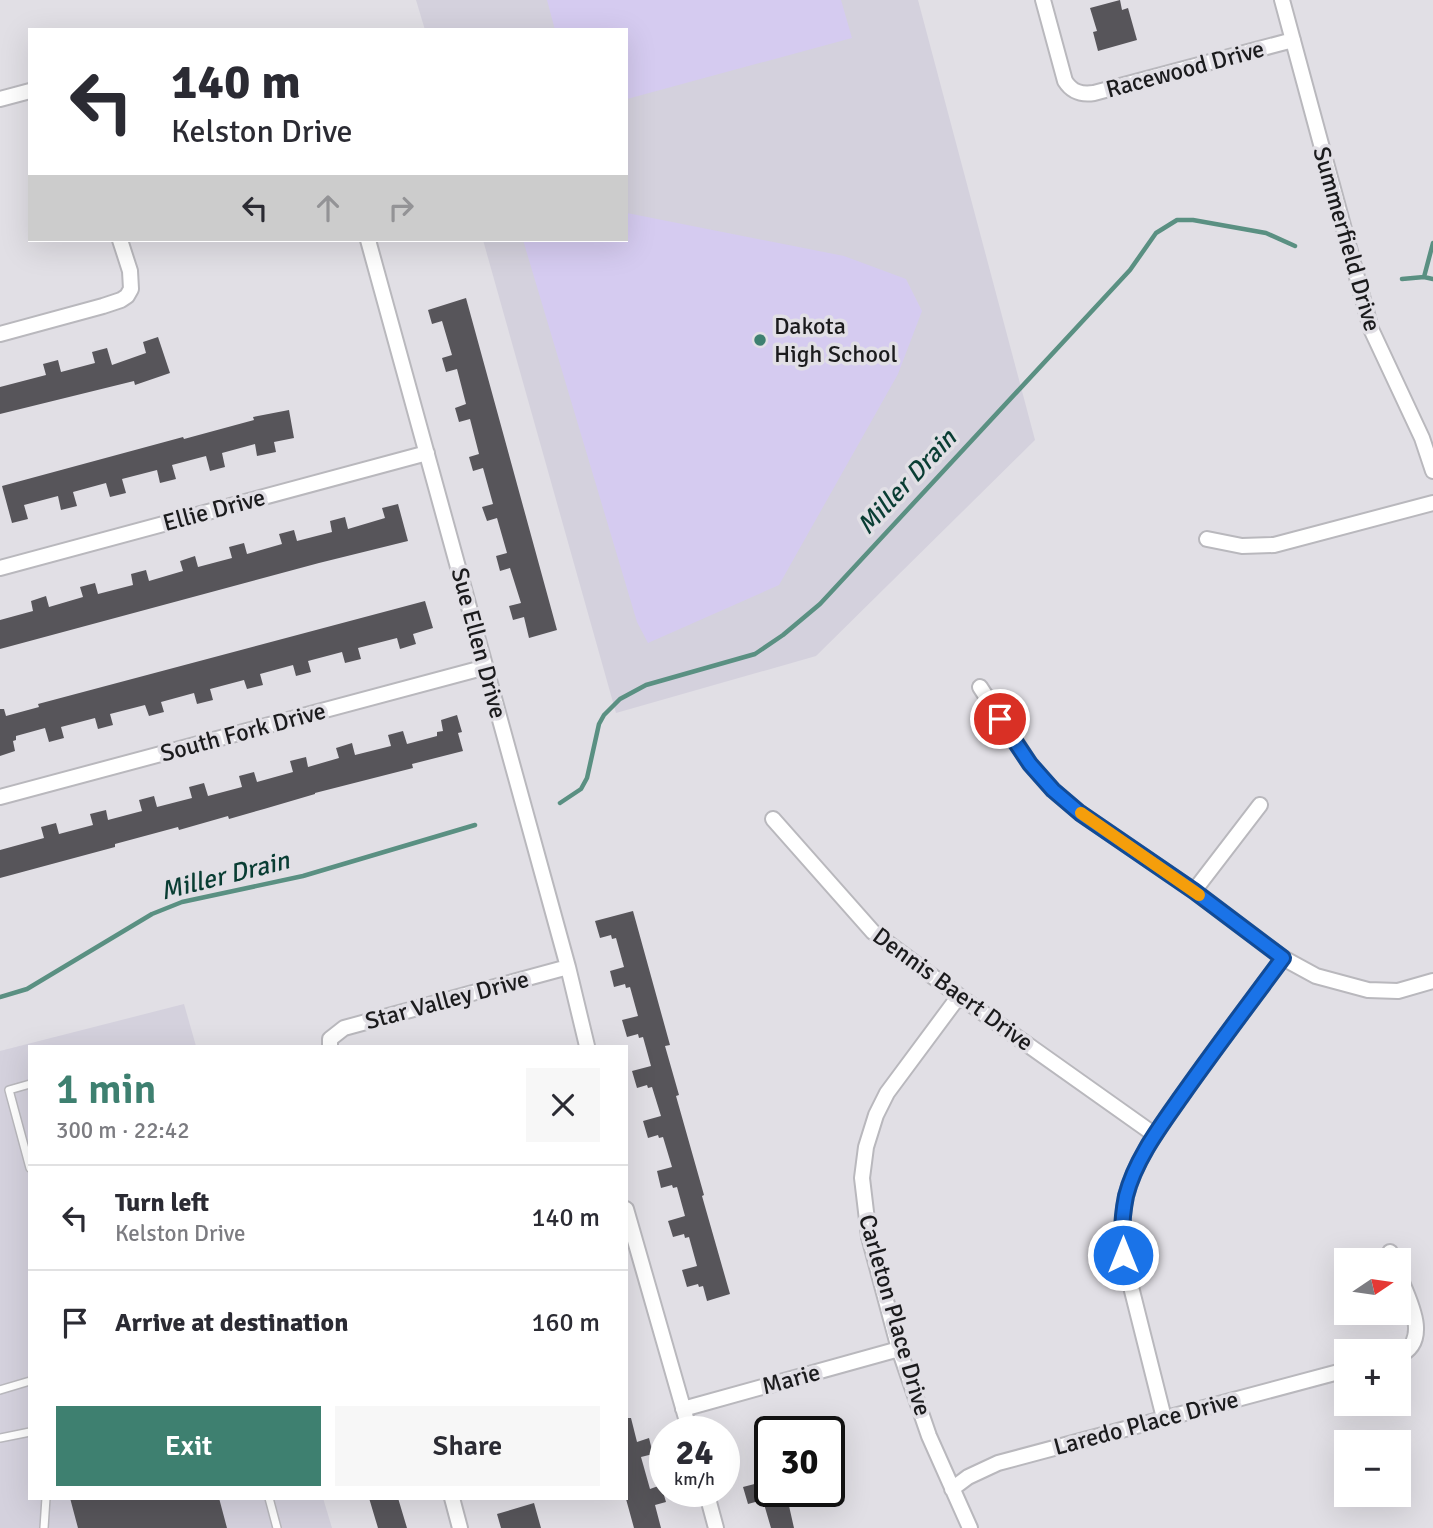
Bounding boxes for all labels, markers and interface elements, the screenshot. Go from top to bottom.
street label: Racewood Drive [1102,33,1268,105]
text: 140 m [171,52,301,112]
icon: left [56,56,147,147]
text: Kelston Drive [171,112,353,151]
street label: Summerfield Drive [1306,143,1388,335]
icon: left [236,189,274,227]
icon: ahead [309,189,347,227]
icon: right [382,189,420,227]
place label: Dakota High School [774,311,897,369]
marker: Dakota High School [752,332,768,348]
water label: Miller Drain [850,422,964,541]
street label: Ellie Drive [160,482,268,538]
street label: Sue Ellen Drive [444,564,514,722]
pin [970,689,1030,749]
street label: South Fork Drive [157,696,329,768]
icon: arrive [981,700,1019,738]
water label: Miller Drain [157,844,294,907]
street label: Dennis Baert Drive [867,921,1039,1057]
street label: Star Valley Drive [362,964,532,1036]
text: 1 min [56,1064,157,1115]
button: close [526,1068,600,1142]
text: 300 m · 22:42 [56,1116,190,1145]
text: Turn left [115,1187,209,1219]
icon: left [56,1199,94,1237]
text: 140 m [531,1202,600,1234]
street label: Carleton Place Drive [852,1211,938,1419]
position arrow [1086,1218,1160,1292]
text: Kelston Drive [115,1219,246,1248]
north arrow [1334,1248,1410,1325]
map controls [1334,1248,1411,1507]
icon: arrive [56,1304,94,1342]
text: Arrive at destination [115,1307,348,1339]
text: 160 m [531,1307,600,1339]
button: + [1334,1339,1411,1416]
street label: Marie [758,1357,824,1401]
street label: Laredo Place Drive [1050,1384,1242,1462]
button: Exit [56,1406,321,1486]
button: Share [335,1406,600,1486]
speed limit sign: 30 [754,1416,845,1507]
button: − [1334,1430,1411,1507]
text: 24 [676,1431,713,1474]
text: km/h [674,1468,715,1490]

